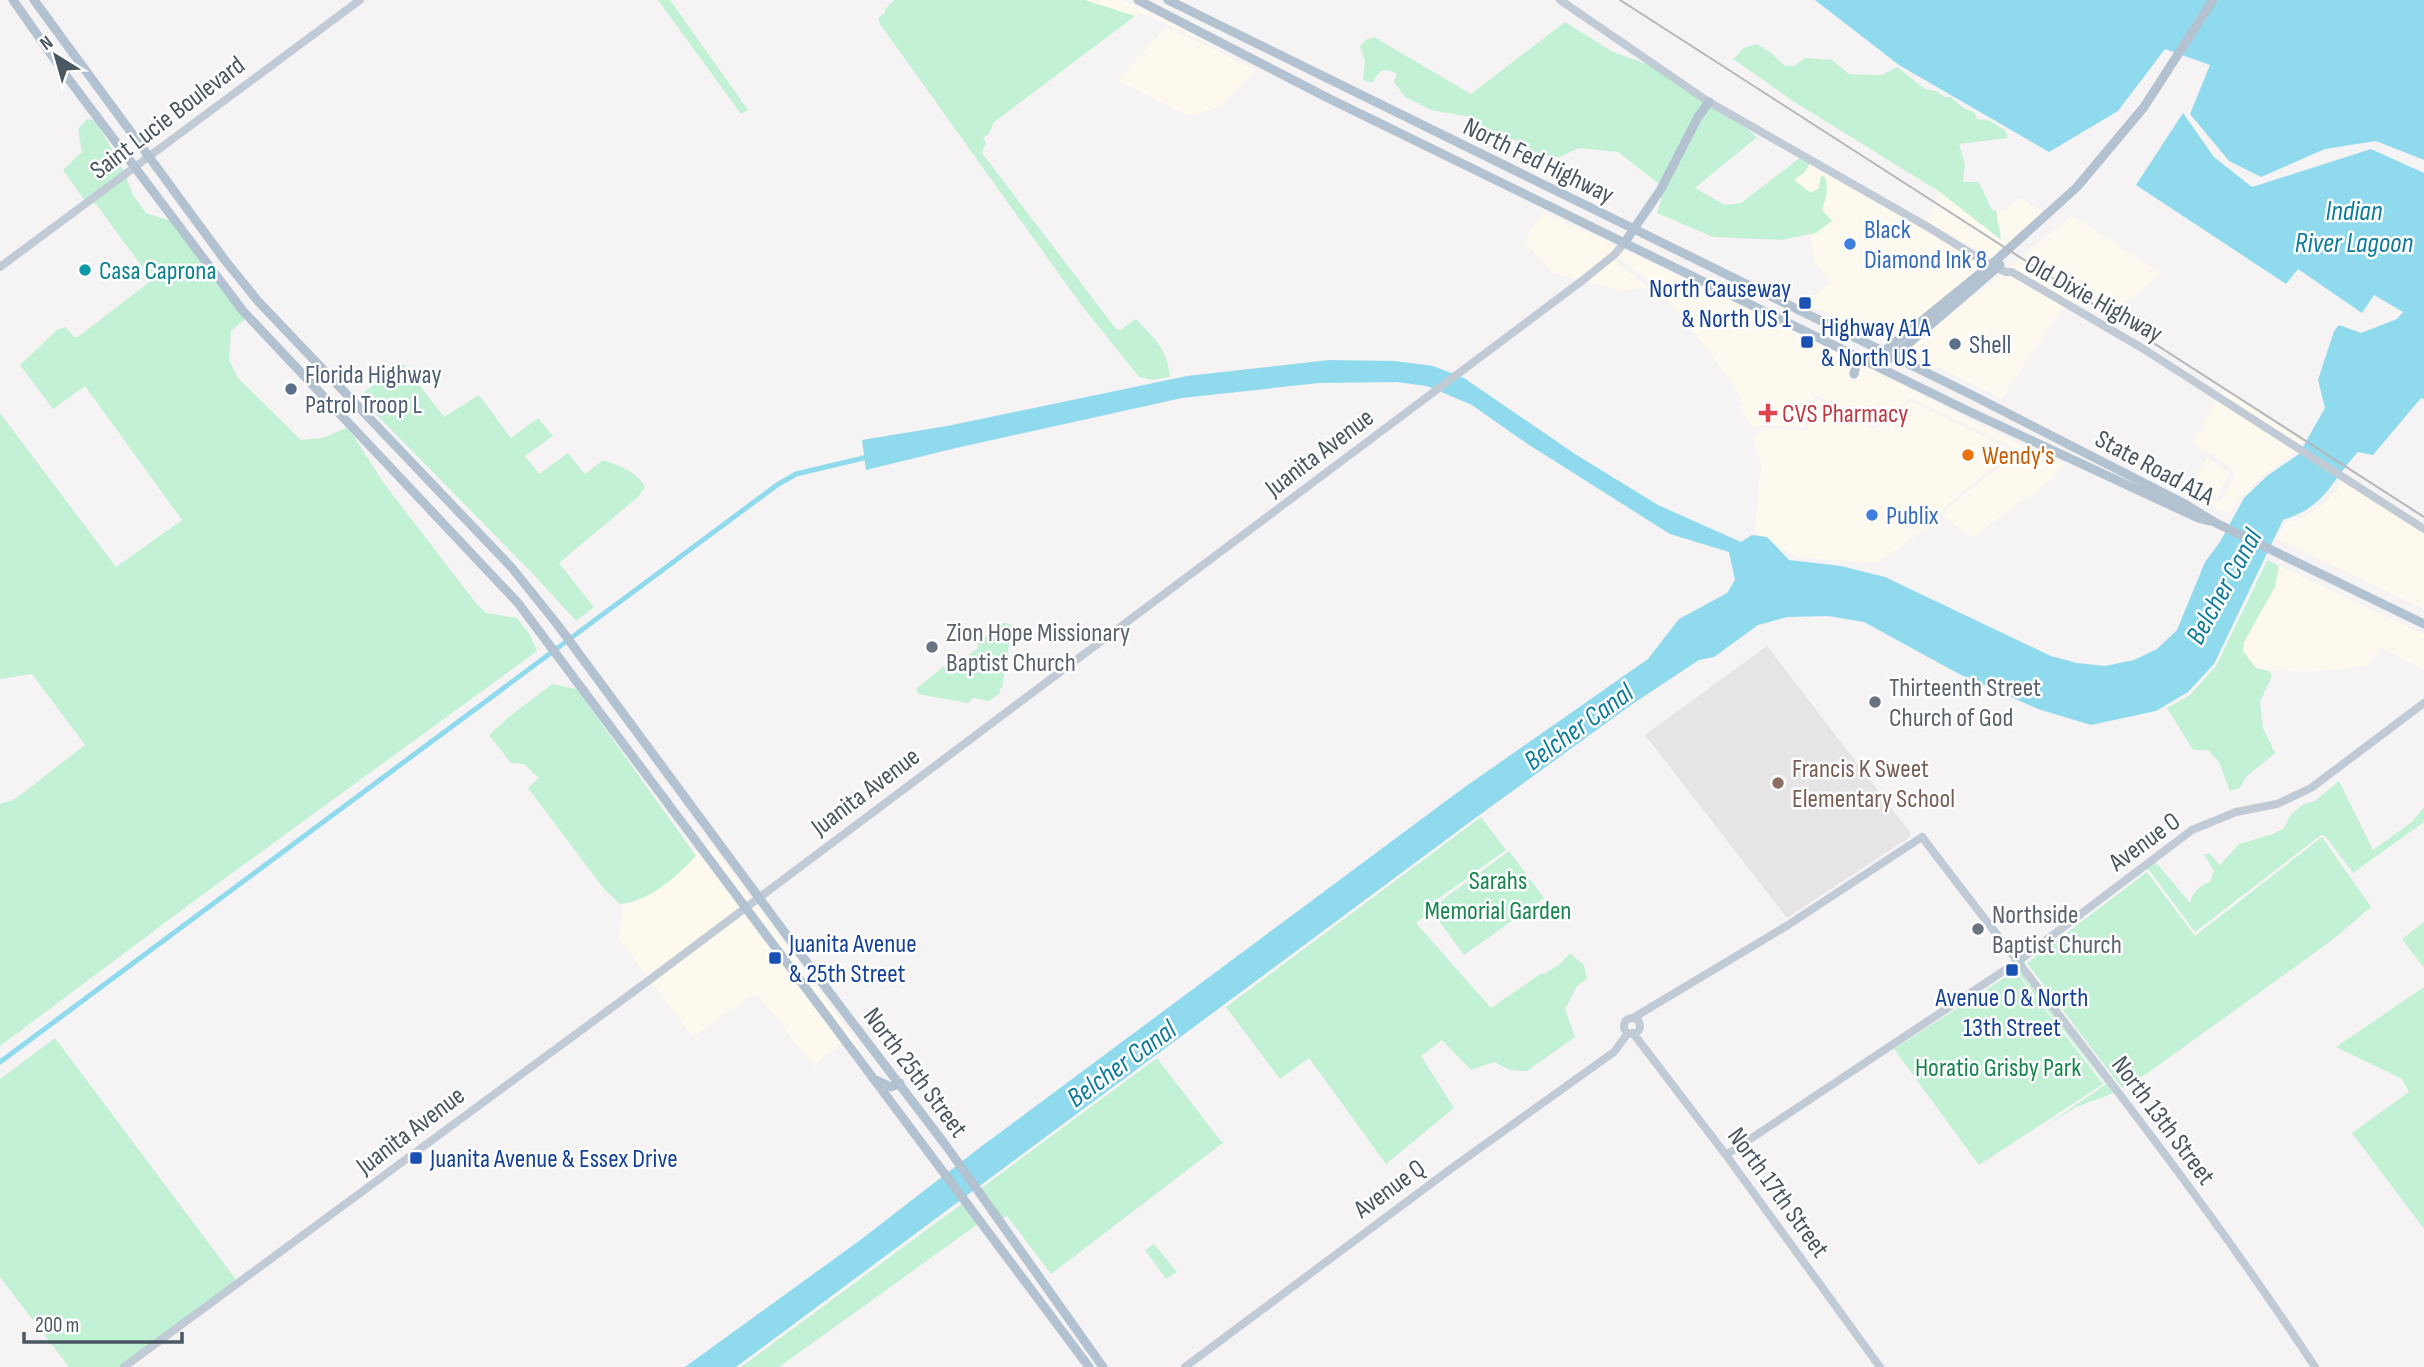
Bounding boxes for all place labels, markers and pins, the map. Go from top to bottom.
place label: Black Diamond Ink 8 [1864,215,1987,276]
marker: Black Diamond Ink 8 [1842,236,1858,252]
place label: Casa Caprona [99,256,216,287]
marker: Casa Caprona [77,262,93,278]
place label: North Causeway & North US 1 [1649,274,1791,335]
marker: North Causeway & North US 1 [1797,295,1813,311]
place label: Highway A1A & North US 1 [1821,313,1931,374]
place label: Shell [1969,330,2011,361]
marker: Highway A1A & North US 1 [1799,334,1815,350]
marker: Shell [1947,336,1963,352]
place label: Florida Highway Patrol Troop L [305,360,441,421]
marker: Florida Highway Patrol Troop L [283,381,299,397]
place label: CVS Pharmacy [1782,399,1908,430]
marker: CVS Pharmacy [1760,405,1776,421]
place label: Wendy's [1982,441,2054,472]
marker: Wendy's [1960,447,1976,463]
place label: Publix [1886,501,1939,532]
marker: Publix [1864,507,1880,523]
place label: Zion Hope Missionary Baptist Church [946,618,1130,679]
marker: Zion Hope Missionary Baptist Church [924,639,940,655]
place label: Thirteenth Street Church of God [1889,673,2041,734]
marker: Thirteenth Street Church of God [1867,694,1883,710]
place label: Francis K Sweet Elementary School [1792,754,1955,815]
marker: Francis K Sweet Elementary School [1770,775,1786,791]
place label: Northside Baptist Church [1992,900,2122,961]
marker: Northside Baptist Church [1970,921,1986,937]
place label: Juanita Avenue & 25th Street [788,929,917,990]
marker: Juanita Avenue & 25th Street [767,950,783,966]
marker: Avenue O & North 13th Street [2004,962,2020,978]
place label: Avenue O & North 13th Street [1935,983,2088,1044]
place label: Juanita Avenue & Essex Drive [429,1144,678,1175]
marker: Juanita Avenue & Essex Drive [408,1150,424,1166]

